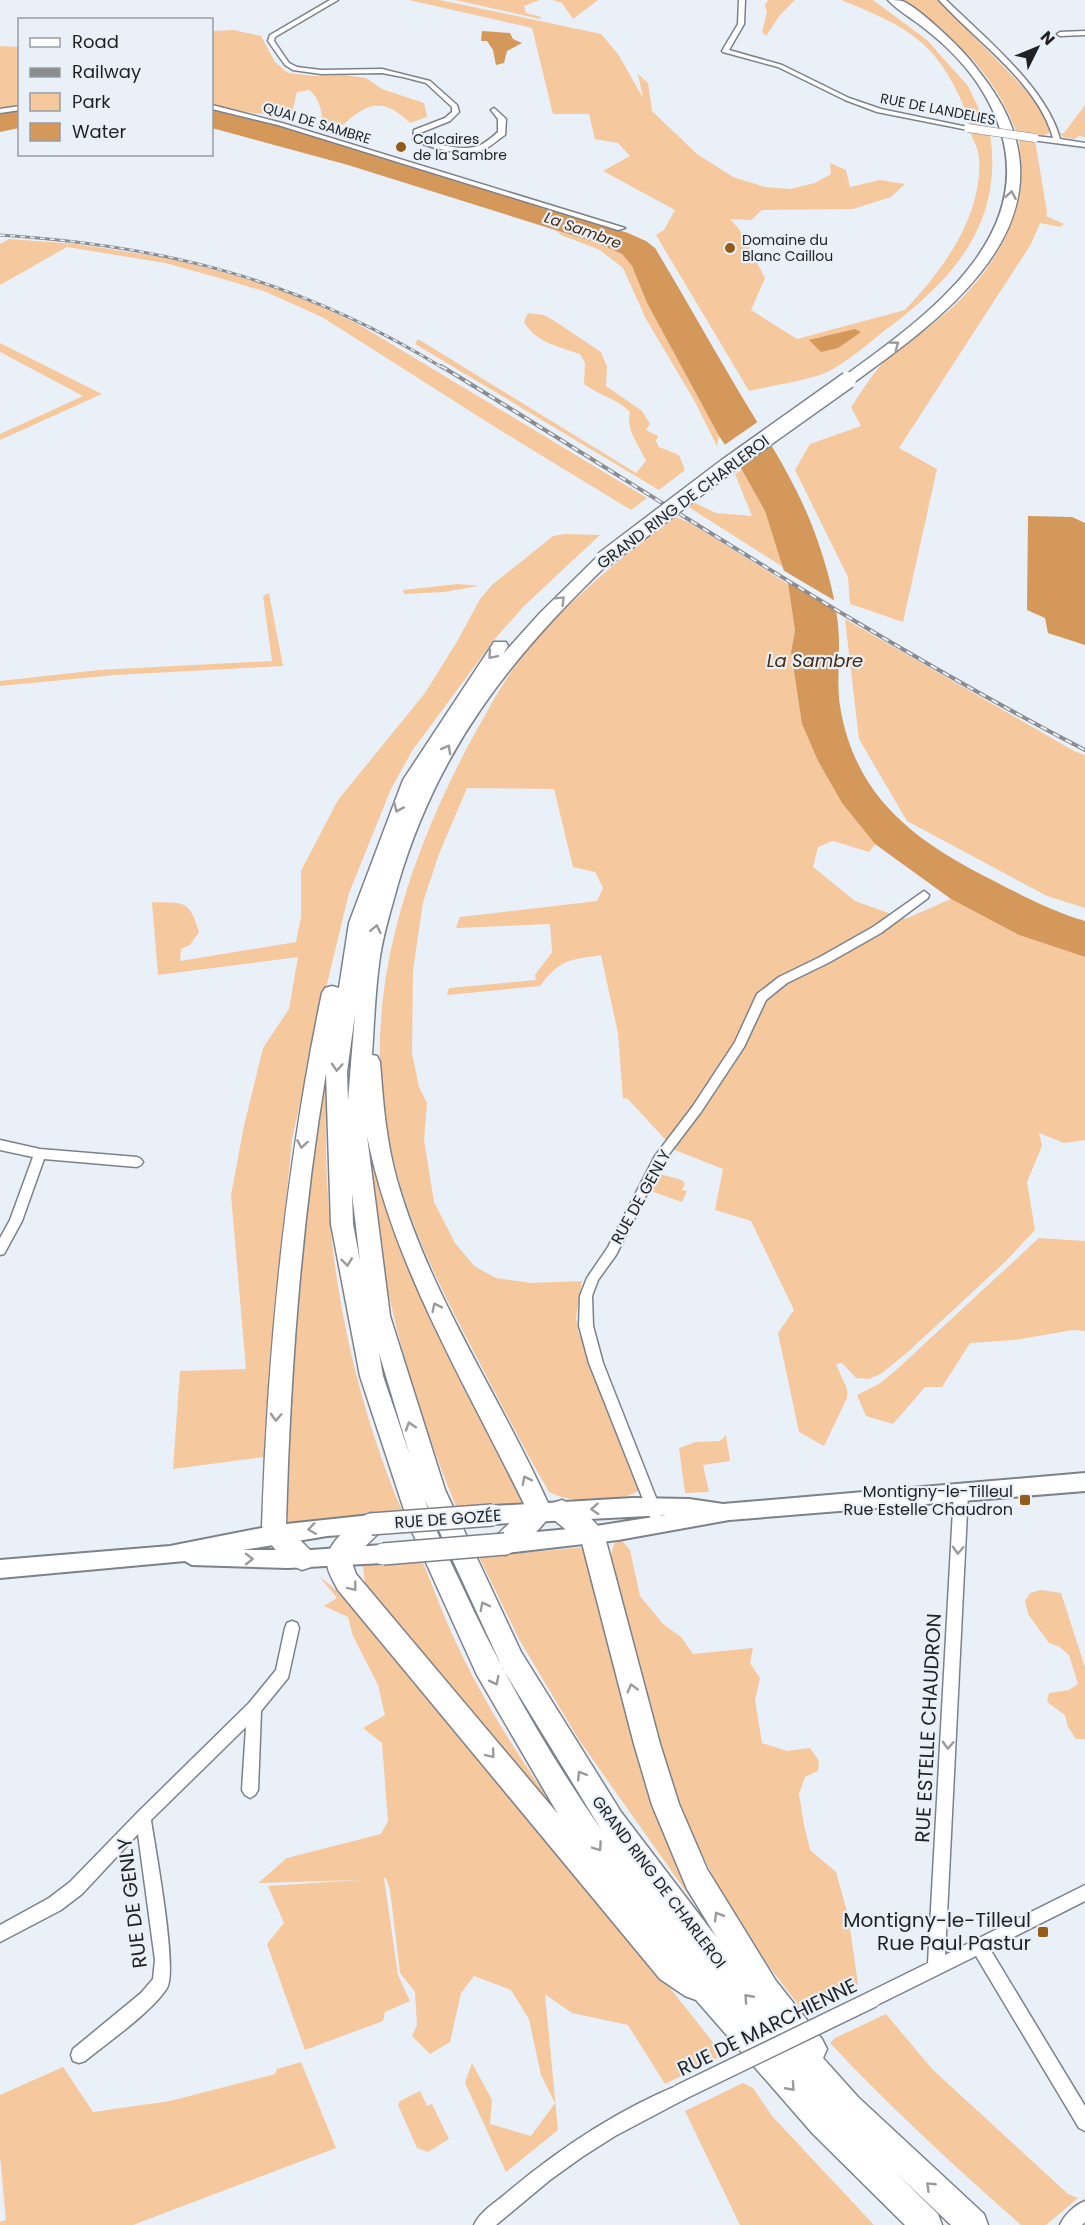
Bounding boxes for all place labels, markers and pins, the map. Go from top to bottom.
place label: Calcaires de la Sambre [413,129,507,165]
marker: Calcaires de la Sambre [394,140,408,154]
place label: Domaine du Blanc Caillou [742,230,833,266]
marker: Domaine du Blanc Caillou [723,241,737,255]
place label: Montigny-le-Tilleul Rue Estelle Chaudron [844,1480,1013,1521]
marker: Montigny-le-Tilleul Rue Estelle Chaudron [1018,1493,1032,1507]
place label: Montigny-le-Tilleul Rue Paul Pastur [843,1906,1031,1957]
marker: Montigny-le-Tilleul Rue Paul Pastur [1036,1925,1050,1939]

